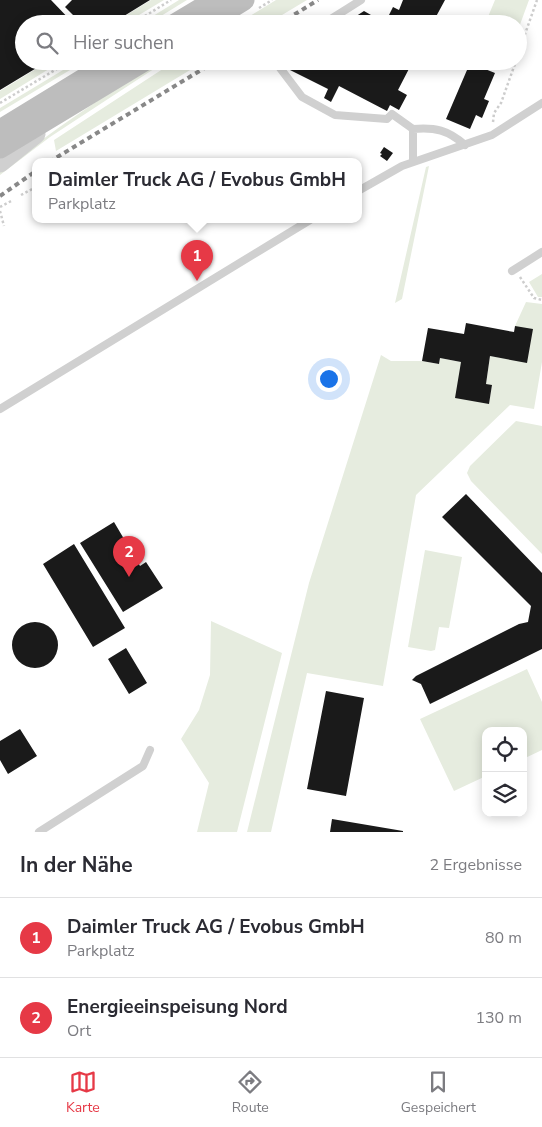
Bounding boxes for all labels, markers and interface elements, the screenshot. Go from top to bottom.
search box [15,15,527,70]
icon: search [33,29,61,57]
text: Hier suchen [73,30,174,56]
popup [32,158,362,223]
text: Daimler Truck AG / Evobus GmbH [48,167,346,193]
text: Parkplatz [48,193,116,215]
pin: 1 [181,240,213,281]
your location [316,366,342,392]
pin: 2 [113,536,145,577]
map controls [482,727,527,817]
button: locate [482,727,527,772]
button: layers [482,772,527,817]
text: In der Nähe [20,851,133,879]
text: 2 Ergebnisse [429,854,522,876]
text: Daimler Truck AG / Evobus GmbH [67,914,365,940]
text: 1 [31,927,41,949]
text: 80 m [485,927,522,949]
text: Parkplatz [67,940,135,962]
text: Energieeinspeisung Nord [67,994,288,1020]
text: 2 [31,1007,41,1029]
text: 130 m [475,1007,522,1029]
text: Ort [67,1020,91,1042]
tab: Karte [66,1068,100,1117]
tab: Route [232,1068,269,1117]
tab: Gespeichert [401,1068,476,1117]

